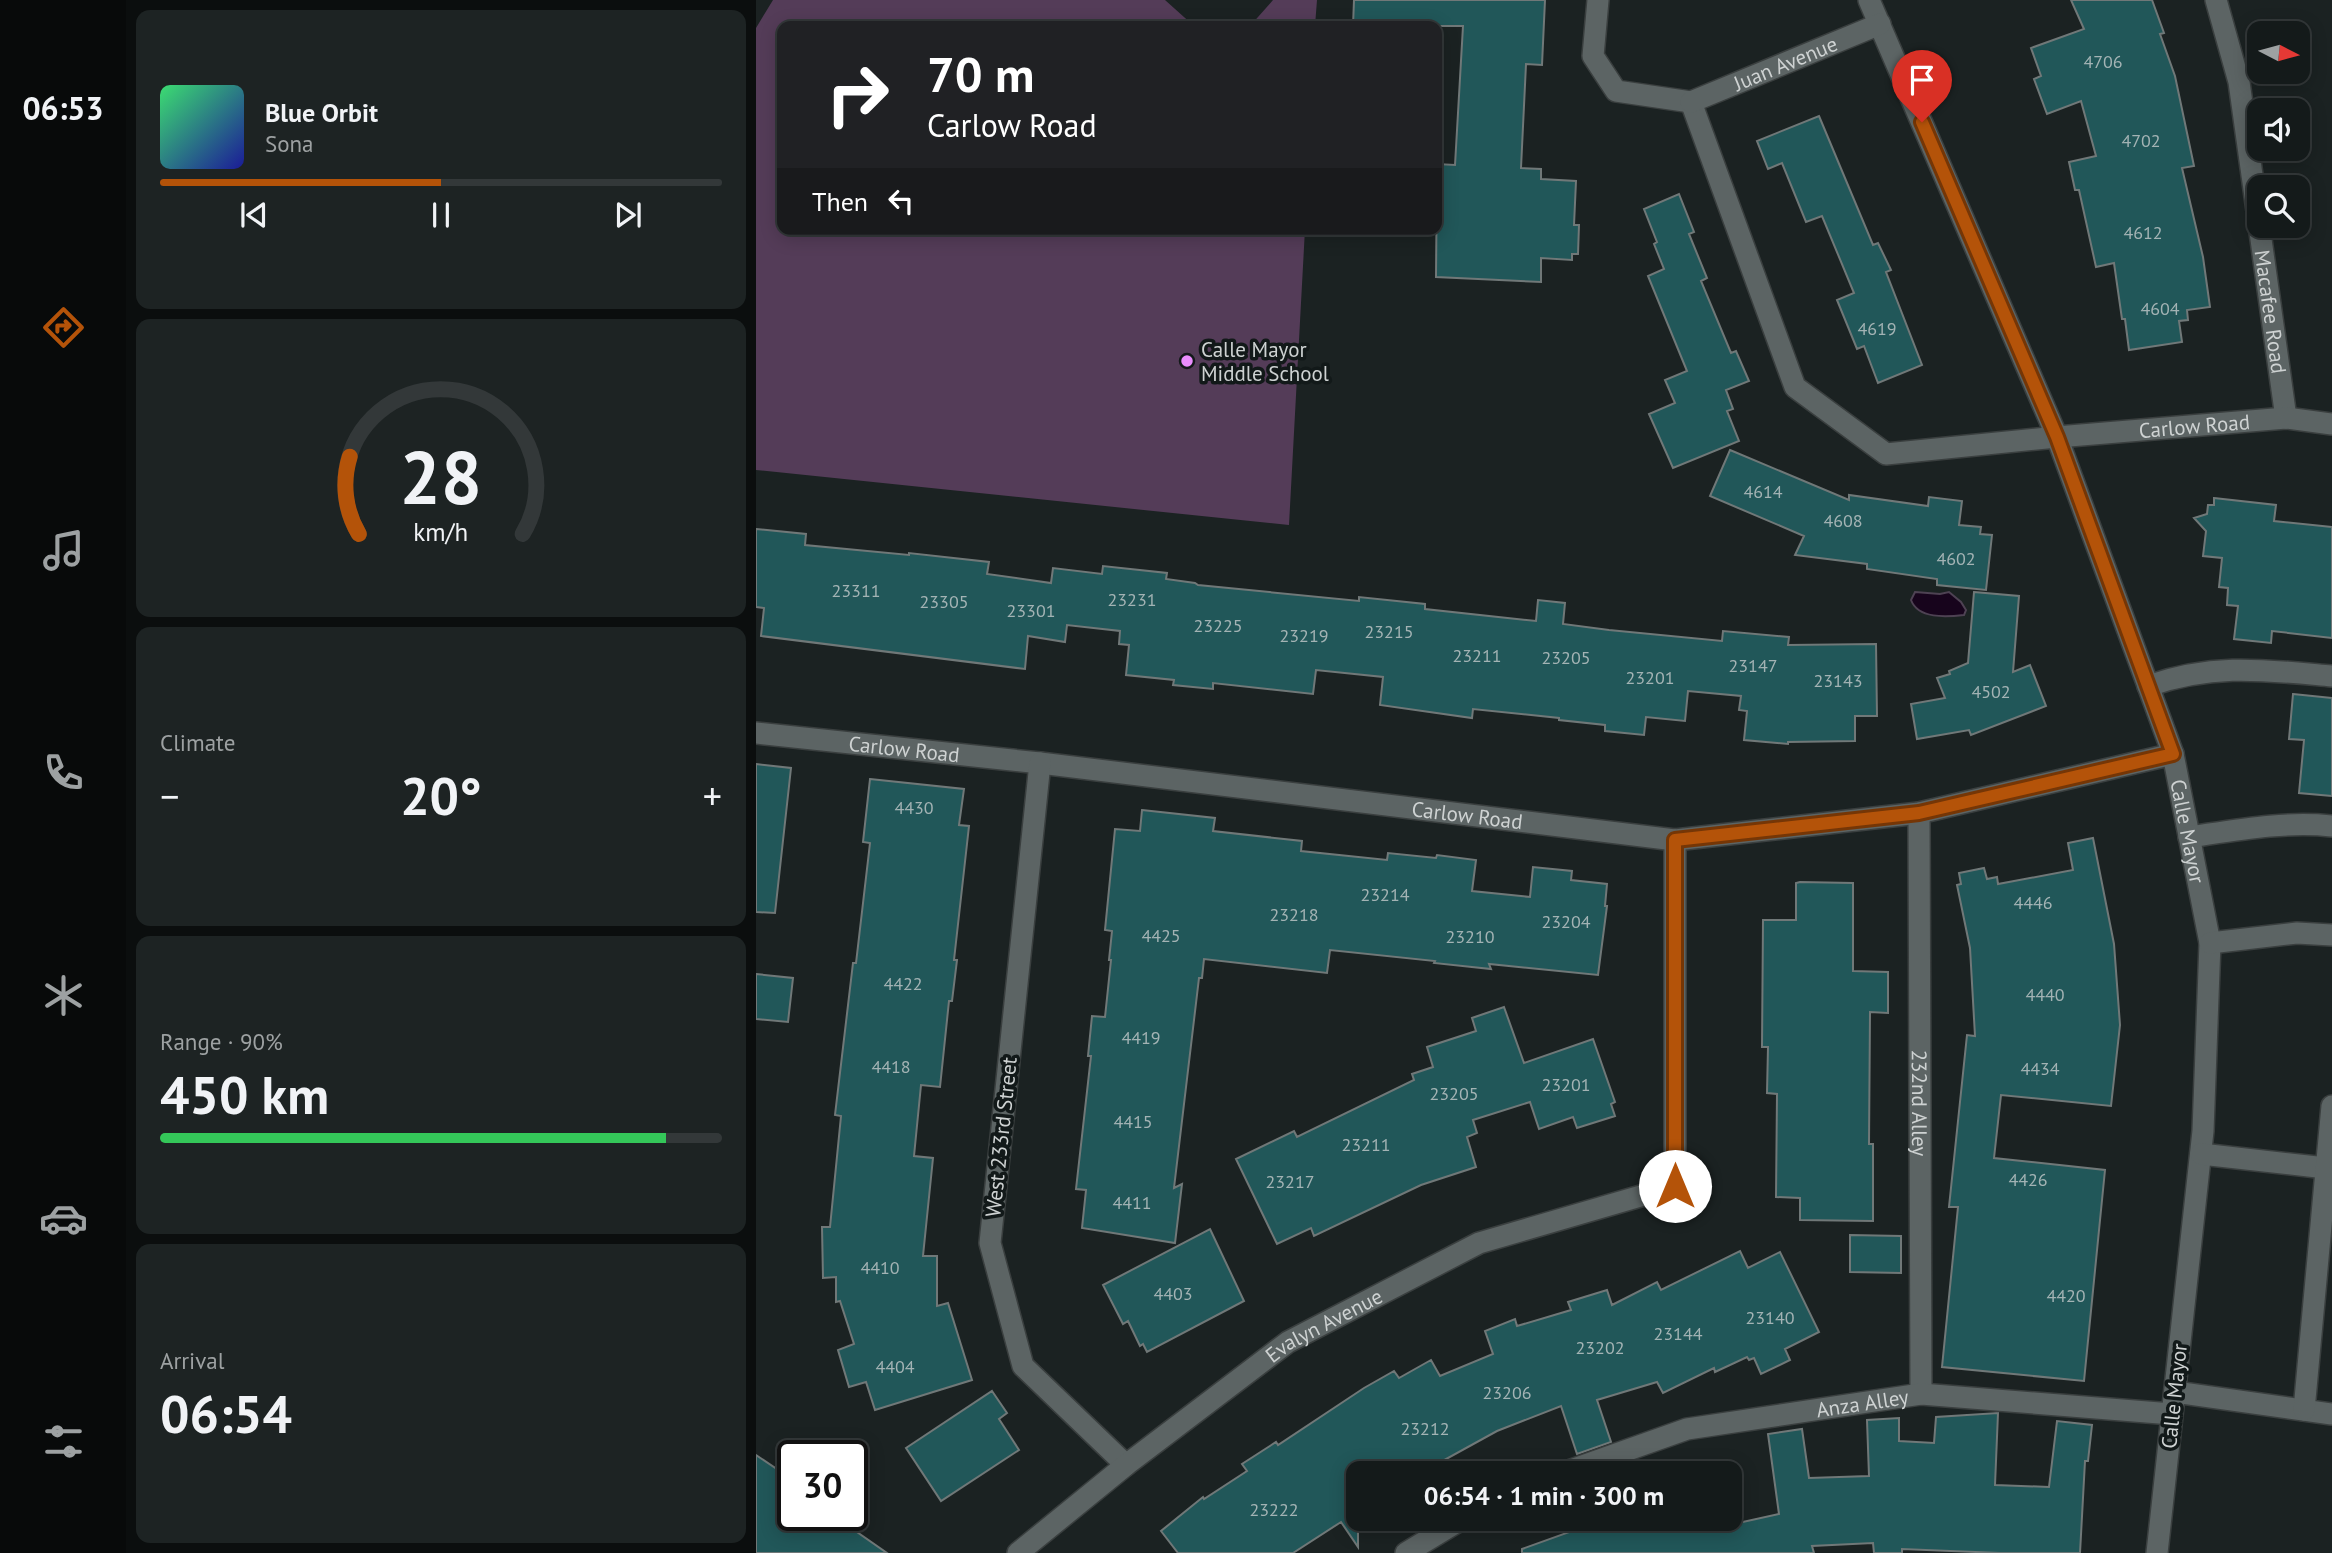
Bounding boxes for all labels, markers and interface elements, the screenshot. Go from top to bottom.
north arrow [2247,21,2310,84]
map controls [2247,21,2310,238]
street label: Juan Avenue [1728,30,1841,97]
text: 70 m [927,42,1034,106]
icon: right [812,49,903,140]
pin [1892,50,1952,122]
house number: 4706 [2083,50,2123,73]
icon: arrive [1903,61,1941,99]
text: 06:53 [22,87,104,129]
text: Blue Orbit [265,96,378,129]
button: sound [2247,98,2310,161]
text: Carlow Road [927,104,1097,146]
text: Sona [265,129,314,158]
house number: 4702 [2121,129,2161,152]
button: search [2247,175,2310,238]
icon: left [882,182,920,220]
text: Then [812,185,868,218]
icon: previous [235,196,273,234]
icon: pause [422,196,460,234]
icon: next [609,196,647,234]
house number: 4612 [2123,221,2163,244]
street label: Macafee Road [2249,248,2293,375]
house number: 4604 [2140,297,2180,320]
icon: directions [39,303,88,352]
house number: 4619 [1857,317,1897,340]
place label: Calle Mayor Middle School [1201,336,1329,387]
marker: Calle Mayor Middle School [1179,353,1195,369]
street label: Carlow Road [2138,408,2251,444]
text: 28 [400,430,482,524]
house number: 4614 [1743,480,1783,503]
house number: 4608 [1823,509,1863,532]
text: km/h [414,516,468,548]
icon: music [39,526,88,575]
house number: 4602 [1936,547,1976,570]
house number: 23311 [831,579,881,602]
house number: 23231 [1107,588,1157,611]
house number: 23305 [919,590,969,613]
house number: 23301 [1006,599,1056,622]
house number: 23225 [1193,614,1243,637]
house number: 23215 [1364,620,1414,643]
house number: 23219 [1279,624,1329,647]
house number: 23211 [1452,644,1502,667]
house number: 23205 [1541,646,1591,669]
house number: 23147 [1728,654,1778,677]
house number: 23201 [1625,666,1675,689]
house number: 23143 [1813,669,1863,692]
house number: 4502 [1971,680,2011,703]
text: Climate [160,728,235,757]
street label: Carlow Road [847,729,961,768]
icon: phone [39,748,88,797]
text: 20° [400,762,482,829]
text: − [160,771,179,820]
text: + [703,771,722,820]
street label: Calle Mayor [2165,777,2212,886]
street label: Carlow Road [1410,795,1524,835]
house number: 4430 [894,796,934,819]
house number: 23214 [1360,883,1410,906]
house number: 4446 [2013,891,2053,914]
house number: 23218 [1269,903,1319,926]
house number: 23204 [1541,910,1591,933]
house number: 4425 [1141,924,1181,947]
house number: 23210 [1445,925,1495,948]
icon: climate [39,971,88,1020]
house number: 4422 [883,972,923,995]
house number: 4440 [2025,983,2065,1006]
house number: 4419 [1121,1026,1161,1049]
text: Range · 90% [160,1027,283,1056]
street label: 232nd Alley [1906,1050,1934,1157]
house number: 4418 [871,1055,911,1078]
street label: West 233rd Street [979,1056,1023,1218]
house number: 4434 [2020,1057,2060,1080]
text: 450 km [160,1061,329,1128]
house number: 23201 [1541,1073,1591,1096]
house number: 23205 [1429,1082,1479,1105]
house number: 4415 [1113,1110,1153,1133]
house number: 23211 [1341,1133,1391,1156]
position arrow [1638,1149,1712,1223]
house number: 4426 [2008,1168,2048,1191]
house number: 23217 [1265,1170,1315,1193]
house number: 4411 [1112,1191,1152,1214]
icon: car [39,1194,88,1243]
house number: 4410 [860,1256,900,1279]
house number: 4403 [1153,1282,1193,1305]
street label: Evalyn Avenue [1259,1282,1387,1368]
house number: 4420 [2046,1284,2086,1307]
house number: 23140 [1745,1306,1795,1329]
house number: 23144 [1653,1322,1703,1345]
house number: 23202 [1575,1336,1625,1359]
street label: Calle Mayor [2155,1342,2193,1450]
text: Arrival [160,1346,224,1375]
house number: 4404 [875,1355,915,1378]
text: 06:54 [160,1380,292,1447]
house number: 23206 [1482,1381,1532,1404]
street label: Anza Alley [1814,1383,1911,1423]
icon: filters [39,1417,88,1466]
house number: 23212 [1400,1417,1450,1440]
speed limit sign: 30 [777,1440,868,1531]
text: 06:54 · 1 min · 300 m [1424,1479,1664,1512]
house number: 23222 [1249,1498,1299,1521]

